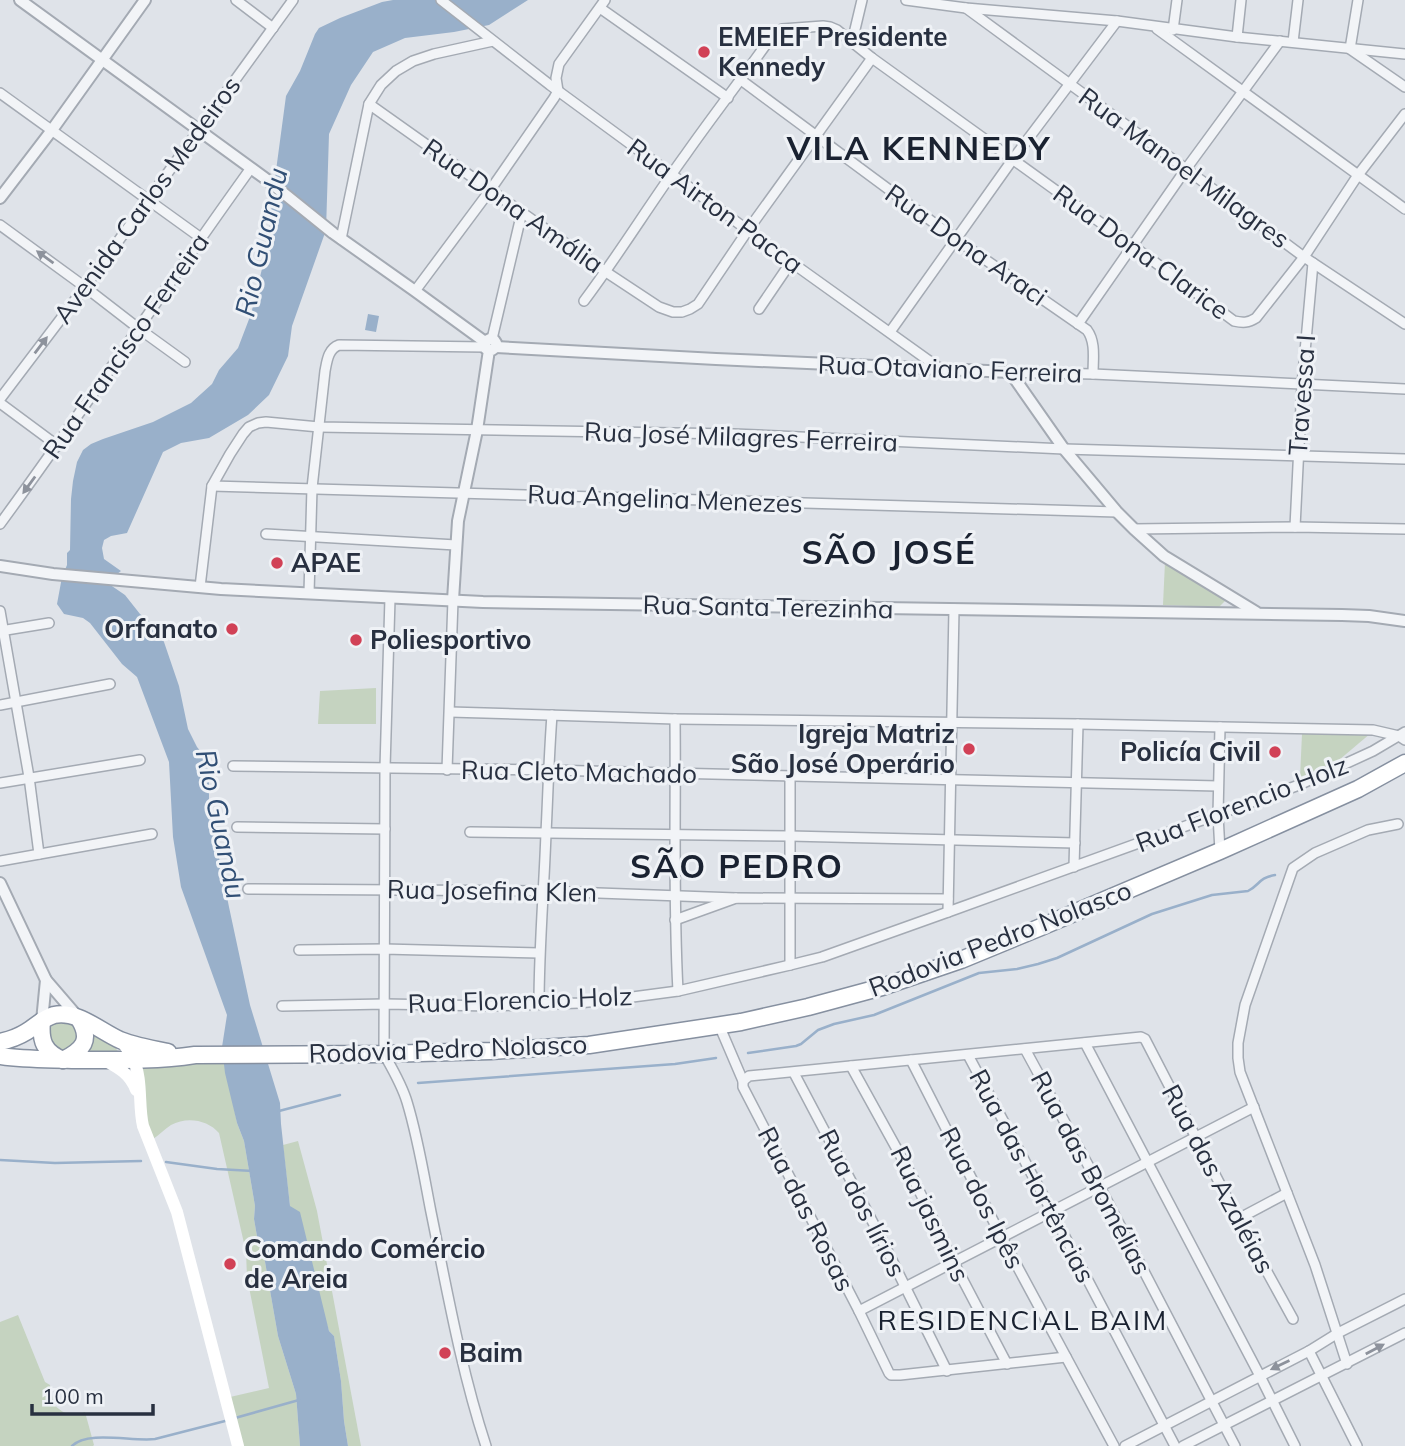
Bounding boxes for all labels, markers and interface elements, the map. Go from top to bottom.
place label: EMEIEF Presidente Kennedy [718,20,948,83]
marker: EMEIEF Presidente Kennedy [696,44,712,60]
street label: Avenida Carlos Medeiros [46,69,248,330]
street label: Rua Manoel Milagres [1072,80,1296,255]
district label: VILA KENNEDY [786,127,1051,168]
street label: Rua Dona Amália [417,131,610,280]
street label: Rua Airton Pacca [621,131,810,281]
water label: Rio Guandu [226,164,295,320]
street label: Rua Dona Araci [879,176,1054,313]
street label: Rua Dona Clarice [1047,177,1236,326]
street label: Rua Francisco Ferreira [35,226,216,465]
one-way arrow [36,250,54,264]
street label: Travessa I [1281,333,1322,457]
one-way arrow [34,336,49,354]
street label: Rua Otaviano Ferreira [817,347,1083,390]
street label: Rua José Milagres Ferreira [584,415,898,458]
one-way arrow [22,476,36,494]
street label: Rua Angelina Menezes [527,477,803,520]
district label: SÃO JOSÉ [801,531,977,572]
place label: APAE [291,546,361,579]
marker: APAE [269,555,285,571]
street label: Rua Santa Terezinha [642,588,894,625]
place label: Orfanato [104,612,218,645]
marker: Orfanato [224,621,240,637]
place label: Poliesportivo [370,623,531,656]
marker: Poliesportivo [348,632,364,648]
place label: Igreja Matriz São José Operário [731,717,955,780]
place label: Policía Civil [1120,735,1261,768]
marker: Igreja Matriz São José Operário [961,741,977,757]
marker: Policía Civil [1267,744,1283,760]
water label: Rio Guandu [189,746,254,902]
street label: Rua Florencio Holz [1131,748,1353,859]
street label: Rua Cleto Machado [461,753,697,790]
district label: SÃO PEDRO [630,845,844,886]
street label: Rua Josefina Klen [387,872,597,909]
street label: Rodovia Pedro Nolasco [864,873,1136,1004]
street label: Rua Florencio Holz [407,979,633,1020]
street label: Rodovia Pedro Nolasco [308,1027,588,1070]
street label: Rua das Hortências [962,1063,1103,1288]
street label: Rua das Bromélias [1024,1065,1159,1280]
street label: Rua das Azaléias [1155,1079,1282,1279]
street label: Rua das Rosas [751,1121,862,1297]
street label: Rua dos Ipês [933,1121,1032,1274]
street label: Rua dos lírios [811,1123,914,1282]
street label: Rua jasmins [883,1140,978,1287]
place label: Comando Comércio de Areia [244,1232,485,1295]
marker: Comando Comércio de Areia [222,1256,238,1272]
district label: RESIDENCIAL BAIM [878,1302,1168,1337]
place label: Baim [459,1336,523,1369]
one-way arrow [1365,1344,1385,1355]
marker: Baim [437,1345,453,1361]
one-way arrow [1270,1360,1290,1371]
scale bar [32,1372,152,1416]
text: 100 m [42,1383,104,1409]

